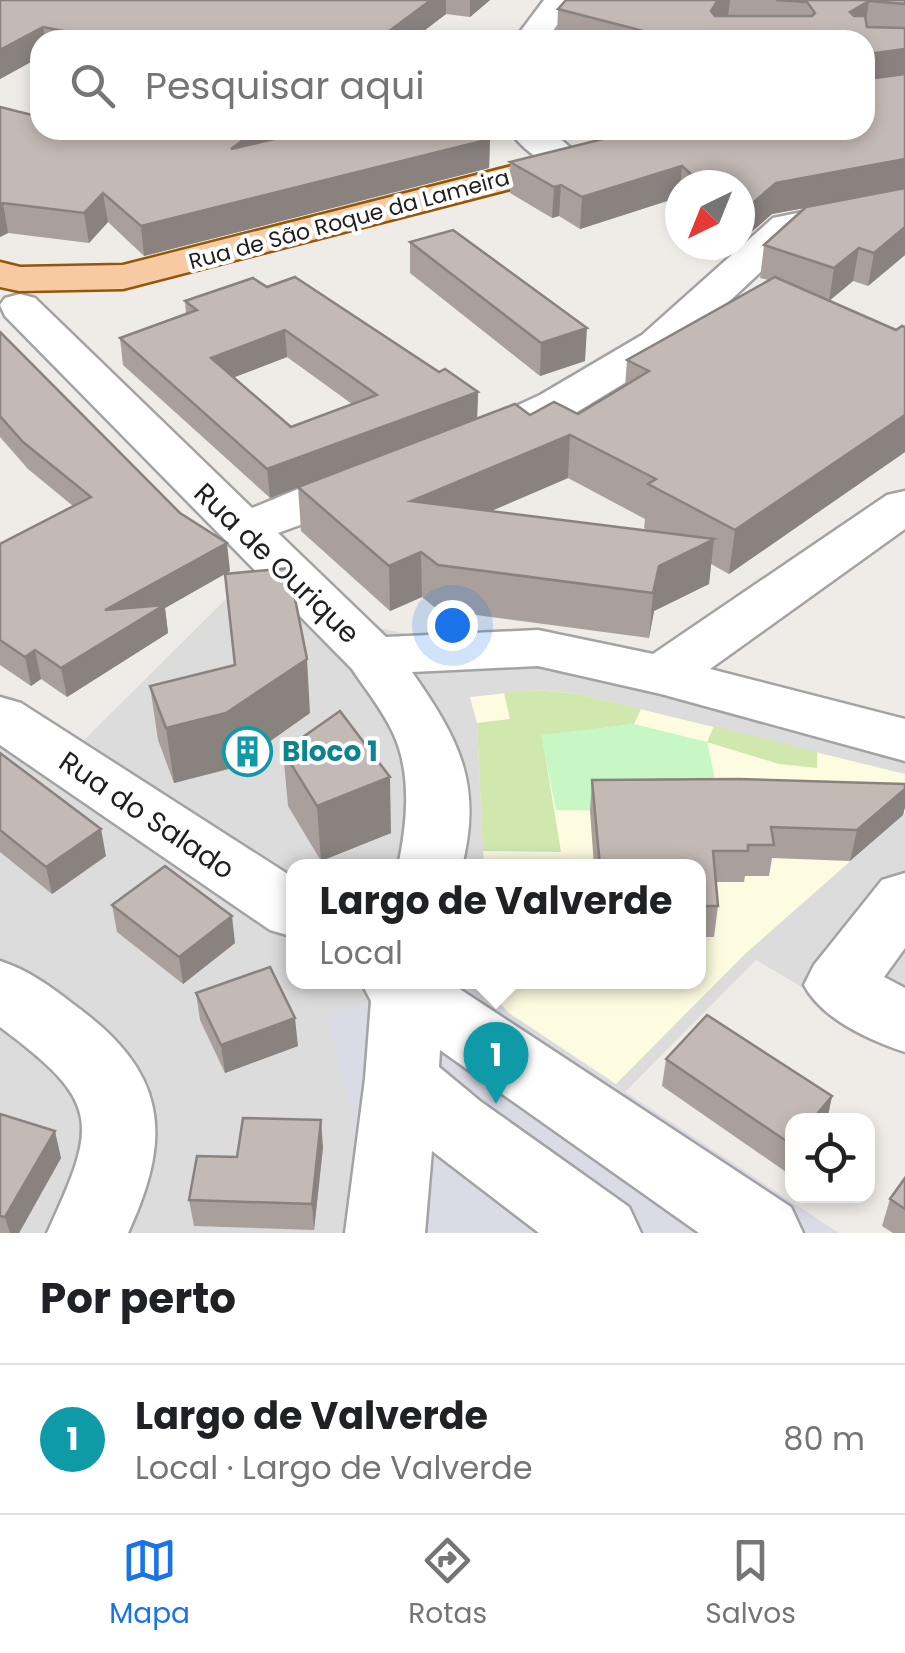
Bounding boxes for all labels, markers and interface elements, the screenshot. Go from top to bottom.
search box [30,30,875,140]
icon: search [65,58,120,113]
text: Pesquisar aqui [145,59,425,112]
street label: Rua de São Roque da Lameira [185,162,513,277]
north arrow [665,170,755,260]
street label: Rua de Ourique [185,474,368,653]
your location [427,600,478,651]
building icon: Bloco 1 [221,725,273,777]
place label: Bloco 1 [282,732,378,771]
street label: Rua do Salado [51,742,242,889]
popup [286,859,706,989]
text: Largo de Valverde [320,874,672,927]
text: Local [320,930,403,975]
pin: 1 [464,1022,528,1104]
map controls [785,1113,875,1203]
button: locate [785,1113,875,1203]
text: Por perto [40,1269,236,1328]
text: Largo de Valverde [135,1389,488,1442]
text: 1 [66,1416,79,1461]
text: 80 m [783,1416,865,1461]
text: Local · Largo de Valverde [135,1445,533,1490]
tab: Mapa [109,1533,190,1635]
tab: Rotas [408,1533,487,1635]
tab: Salvos [705,1533,796,1635]

